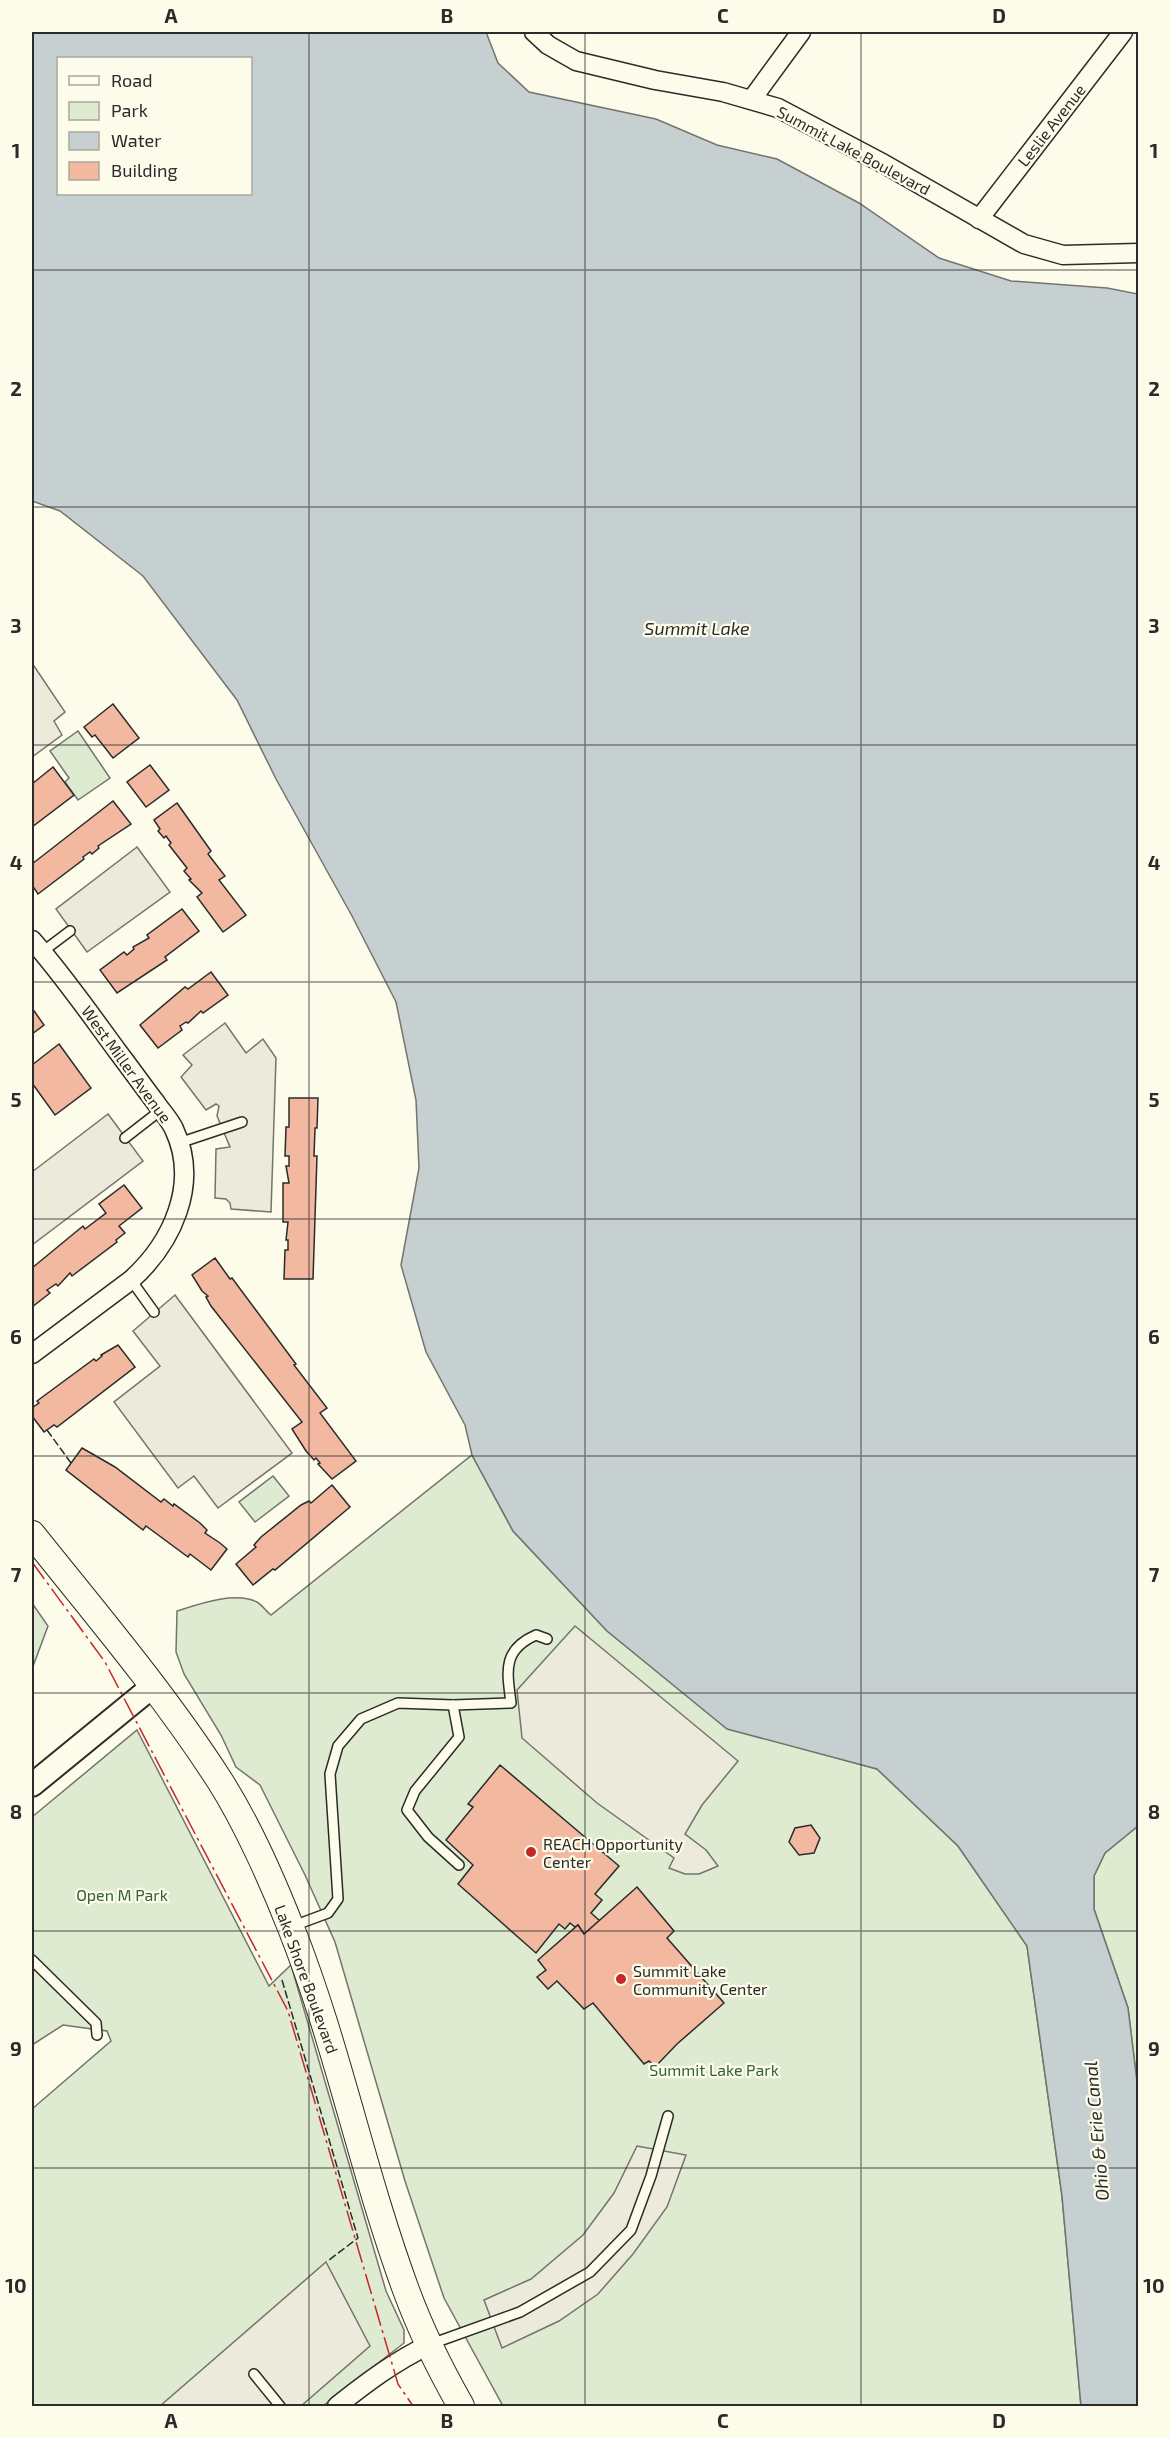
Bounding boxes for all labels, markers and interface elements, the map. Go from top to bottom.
text: A [164,3,178,27]
text: B [441,3,453,27]
text: C [717,3,729,27]
text: D [992,3,1006,27]
legend [57,57,252,195]
text: Road [111,69,152,91]
street label: Leslie Avenue [1013,80,1089,170]
text: Park [111,99,148,121]
street label: Summit Lake Boulevard [774,102,934,198]
text: Water [111,129,161,151]
text: 1 [12,138,20,162]
text: 1 [1150,138,1158,162]
text: Building [111,159,178,181]
text: 2 [10,376,22,400]
text: 2 [1148,376,1160,400]
text: 3 [10,613,22,637]
text: 3 [1148,613,1160,637]
water label: Summit Lake [644,617,750,639]
text: 4 [10,850,23,874]
text: 4 [1148,850,1161,874]
street label: West Miller Avenue [78,1002,176,1126]
text: 5 [10,1087,22,1111]
text: 5 [1148,1087,1160,1111]
text: 6 [10,1324,22,1348]
text: 6 [1148,1324,1160,1348]
text: 7 [11,1562,22,1586]
text: 7 [1149,1562,1160,1586]
text: 8 [10,1799,22,1823]
text: 8 [1148,1799,1160,1823]
place label: REACH Opportunity Center [543,1834,683,1871]
marker: REACH Opportunity Center [524,1845,538,1859]
park label: Open M Park [76,1885,168,1904]
street label: Lake Shore Boulevard [271,1902,343,2056]
place label: Summit Lake Community Center [633,1961,768,1998]
marker: Summit Lake Community Center [614,1972,628,1986]
text: 9 [10,2036,22,2060]
text: 9 [1148,2036,1160,2060]
park label: Summit Lake Park [649,2060,779,2079]
water label: Ohio & Erie Canal [1079,2060,1113,2202]
text: 10 [5,2273,27,2297]
text: 10 [1143,2273,1165,2297]
text: A [164,2408,178,2432]
text: B [441,2408,453,2432]
text: C [717,2408,729,2432]
text: D [992,2408,1006,2432]

